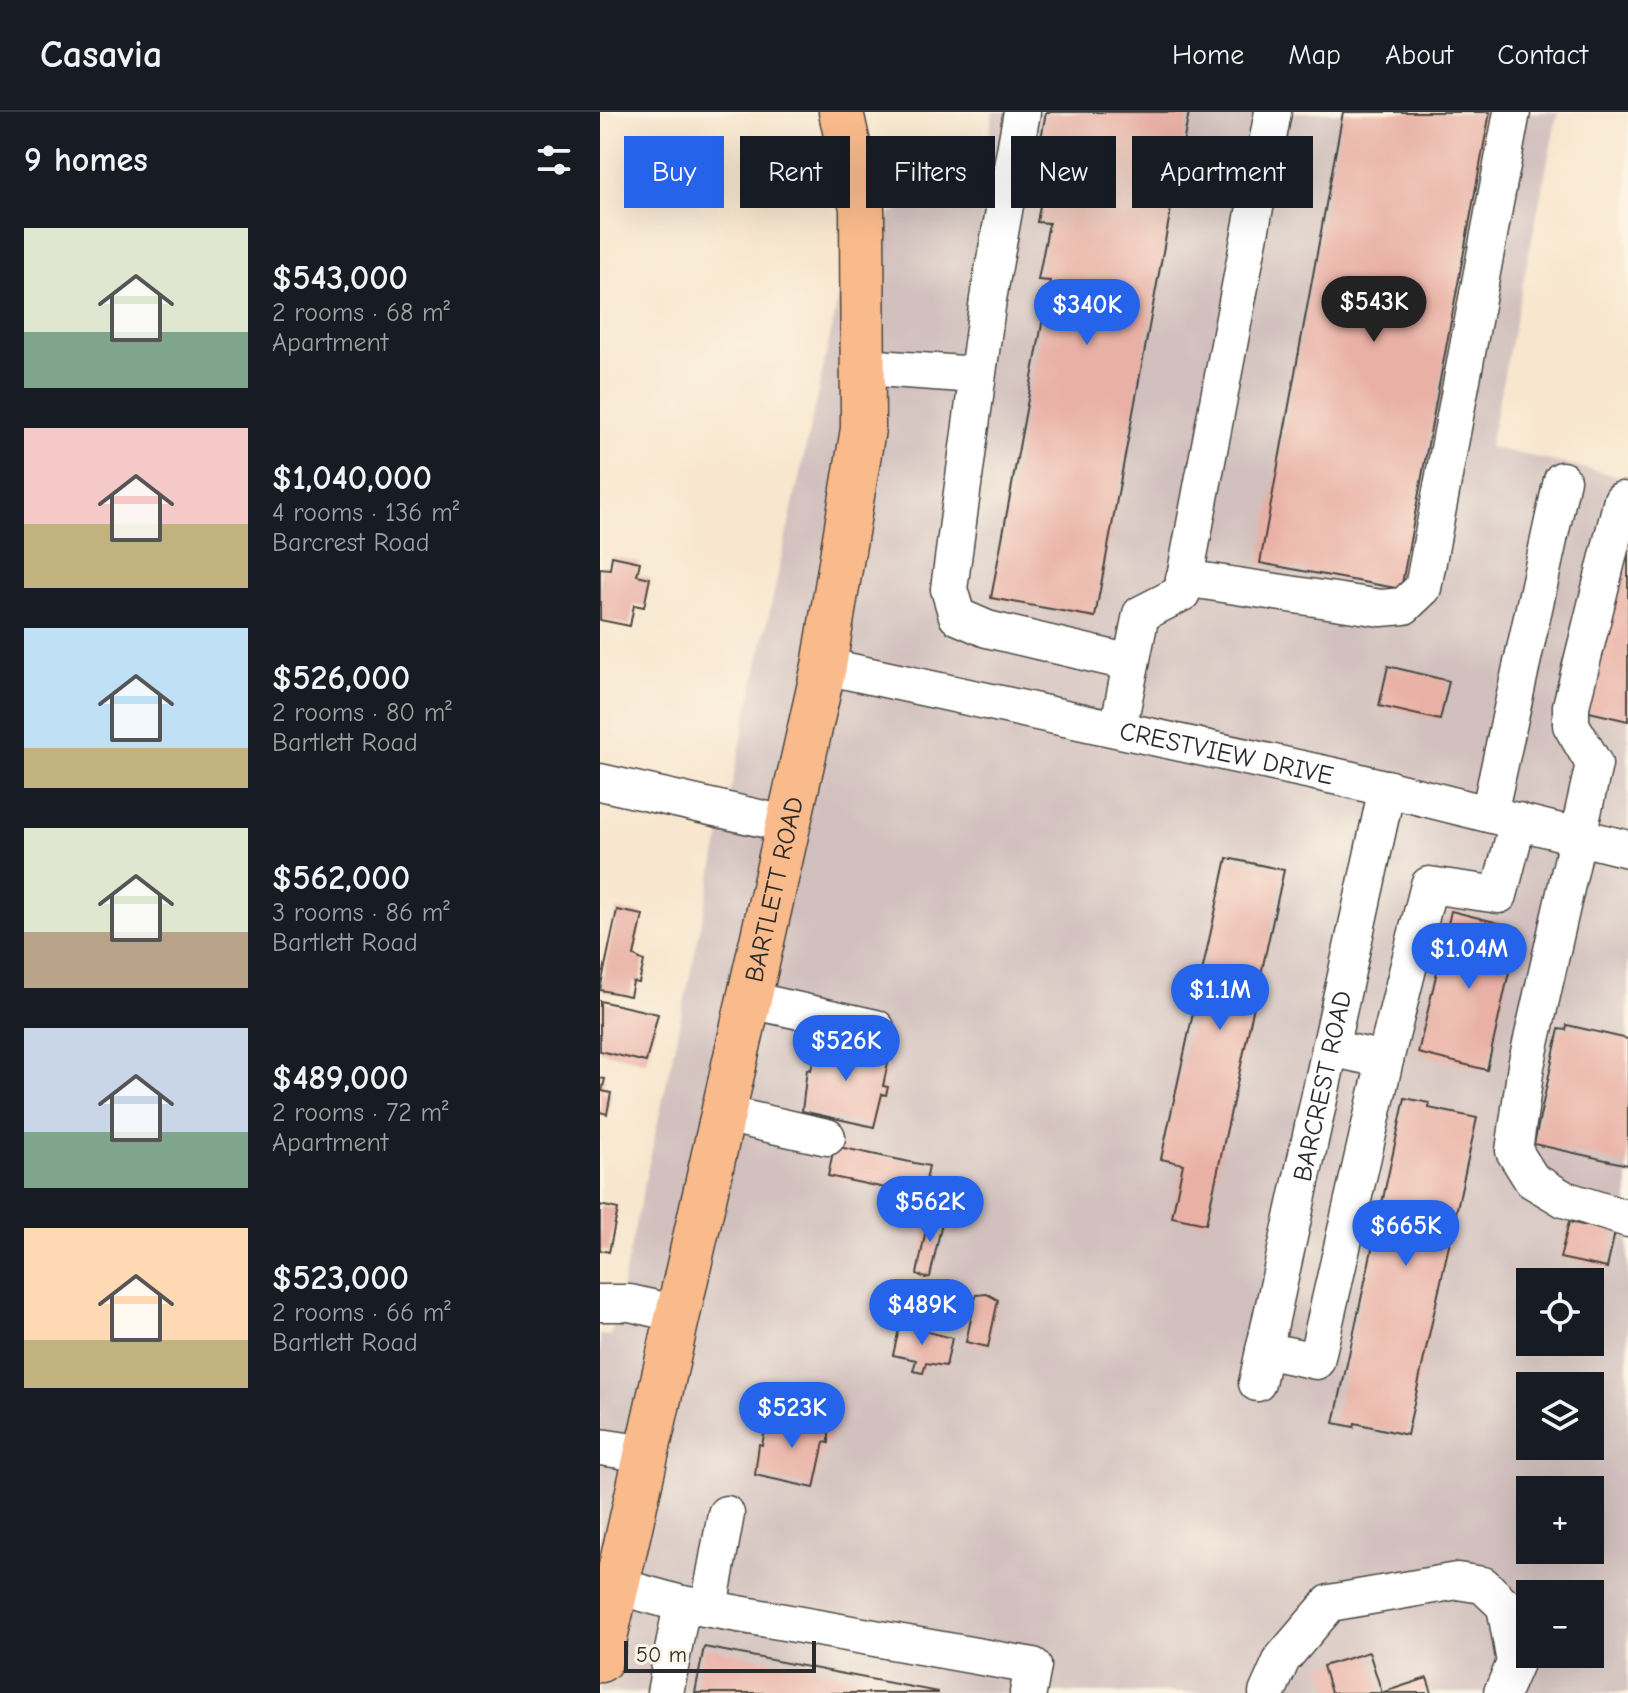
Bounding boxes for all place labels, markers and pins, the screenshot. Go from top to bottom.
pin: $543K [1318,276,1430,344]
pin: $340K [1031,279,1143,347]
pin: $1.04M [1404,923,1534,991]
pin: $1.1M [1164,964,1276,1032]
pin: $526K [790,1015,902,1083]
pin: $562K [874,1176,986,1244]
pin: $665K [1350,1200,1462,1268]
pin: $489K [866,1279,978,1347]
pin: $523K [736,1382,848,1450]

